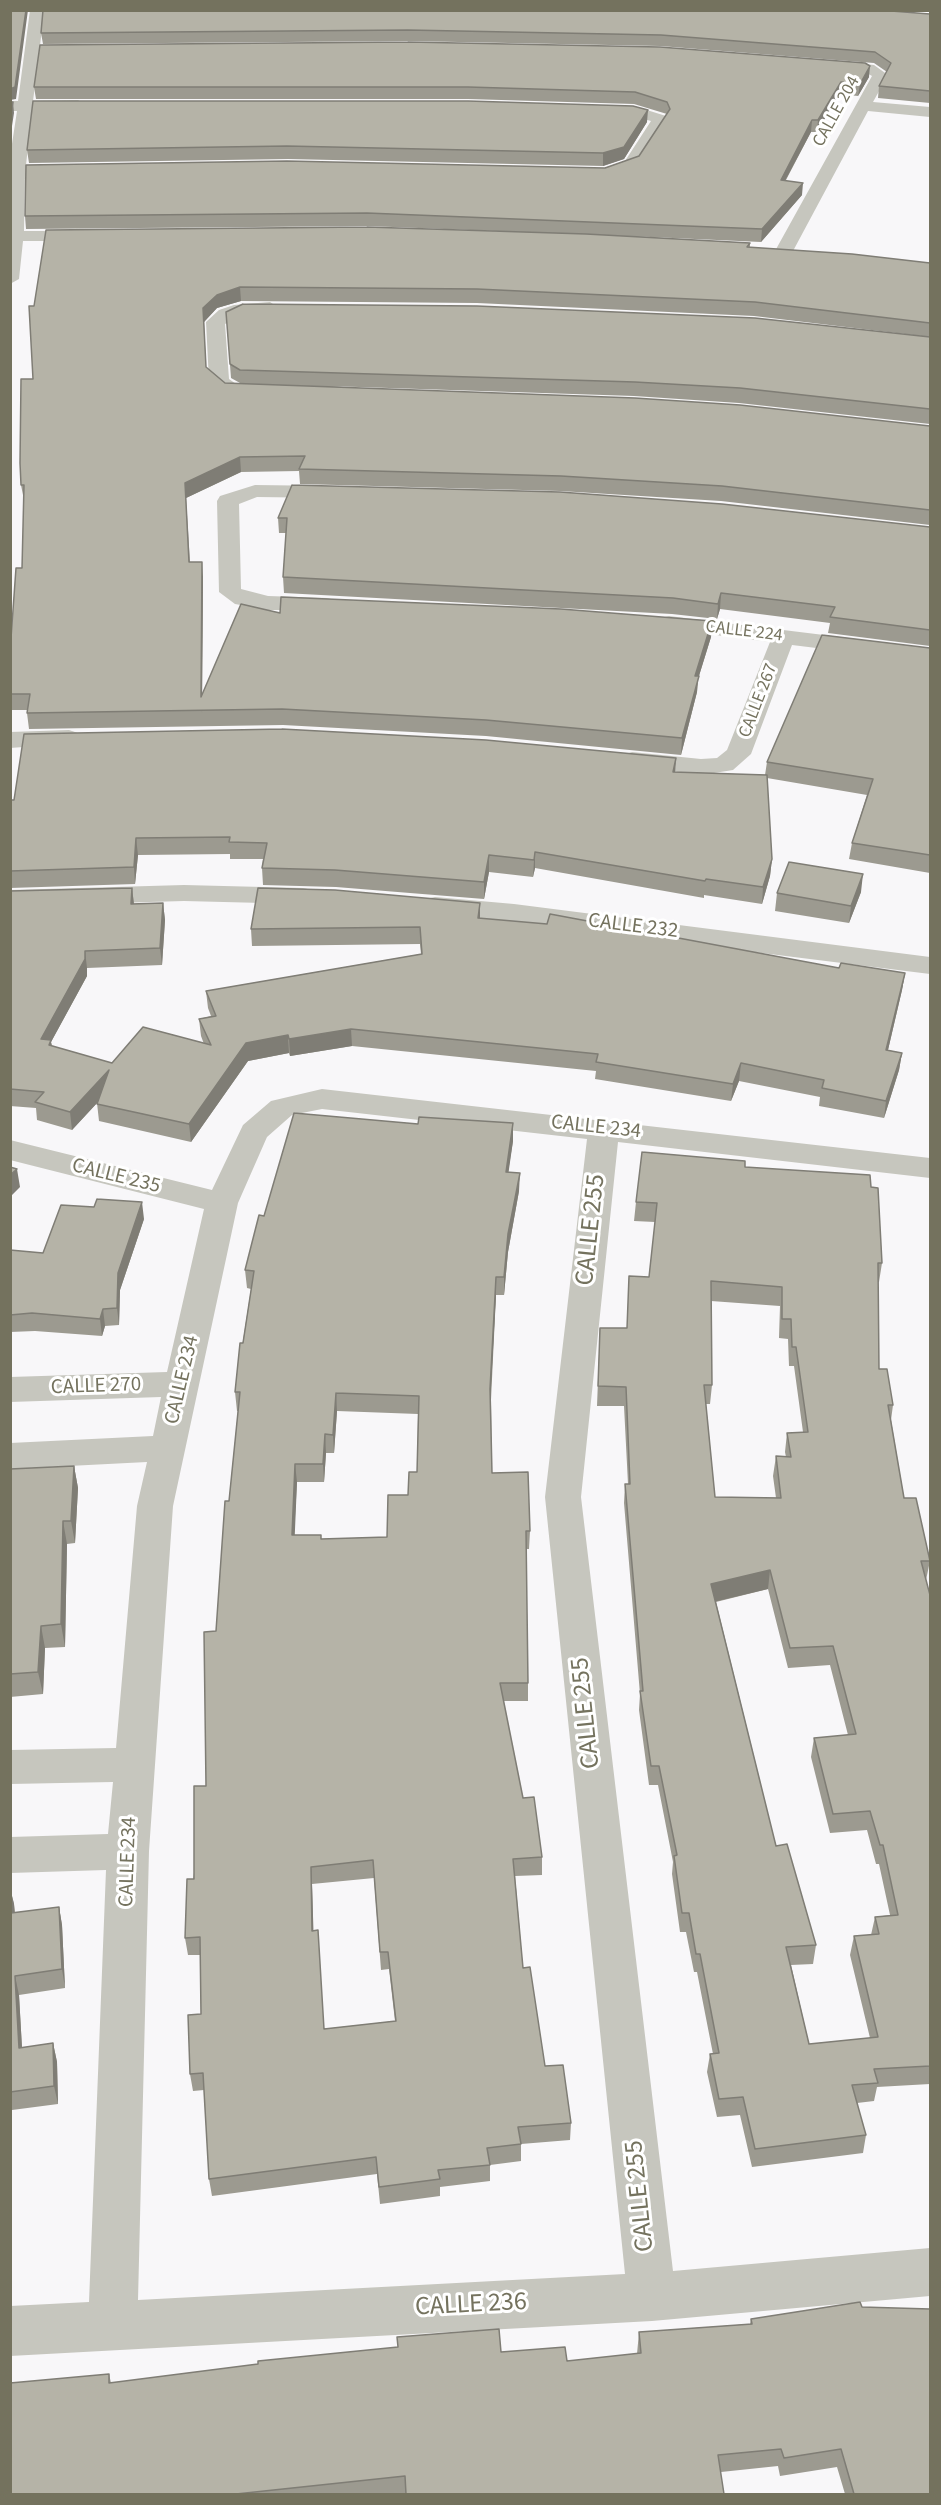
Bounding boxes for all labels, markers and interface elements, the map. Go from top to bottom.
street label: CALLE 204 [809,73,865,151]
street label: CALLE 224 [704,617,784,647]
street label: CALLE 267 [735,661,783,741]
street label: CALLE 232 [587,909,679,945]
street label: CALLE 234 [550,1111,642,1145]
street label: CALLE 235 [69,1154,163,1200]
street label: CALLE 255 [571,1173,613,1287]
street label: CALLE 234 [161,1333,205,1427]
street label: CALLE 270 [50,1373,142,1401]
street label: CALLE 255 [566,1656,608,1770]
street label: CALLE 234 [115,1816,143,1908]
street label: CALLE 255 [620,2139,662,2253]
street label: CALLE 236 [414,2287,528,2325]

